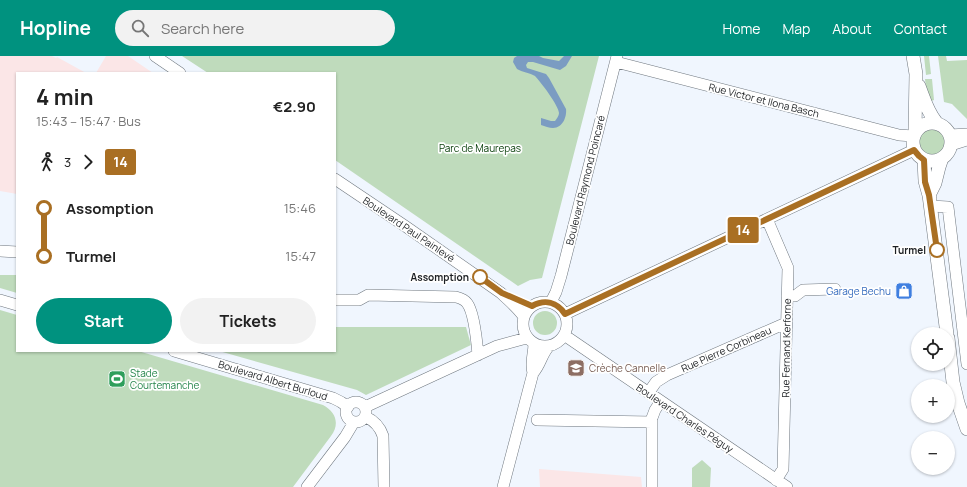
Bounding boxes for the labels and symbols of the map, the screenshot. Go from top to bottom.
street label: Rue Victor et Ilona Basch [707,79,821,121]
street label: Boulevard Raymond Poincaré [562,113,608,246]
park label: Parc de Maurepas [439,141,521,155]
street label: Boulevard Paul Painlevé [360,193,458,265]
line badge: 14 [725,217,761,243]
marker: Turmel [929,242,945,258]
place label: Turmel [892,243,926,257]
marker: Assomption [472,269,488,285]
place label: Assomption [411,270,469,284]
shop icon: Garage Bechu [894,281,914,301]
place label: Garage Bechu [826,284,891,298]
street label: Rue Fernand Kerforne [778,298,794,398]
street label: Rue Pierre Corbineau [679,323,773,375]
street label: Boulevard Albert Burloud [217,357,329,403]
school or university icon: Crèche Cannelle [566,358,586,378]
place label: Crèche Cannelle [589,361,666,375]
place label: Stade Courtemanche [130,366,200,392]
sports icon: Stade Courtemanche [107,369,127,389]
street label: Boulevard Charles Péguy [634,380,737,456]

